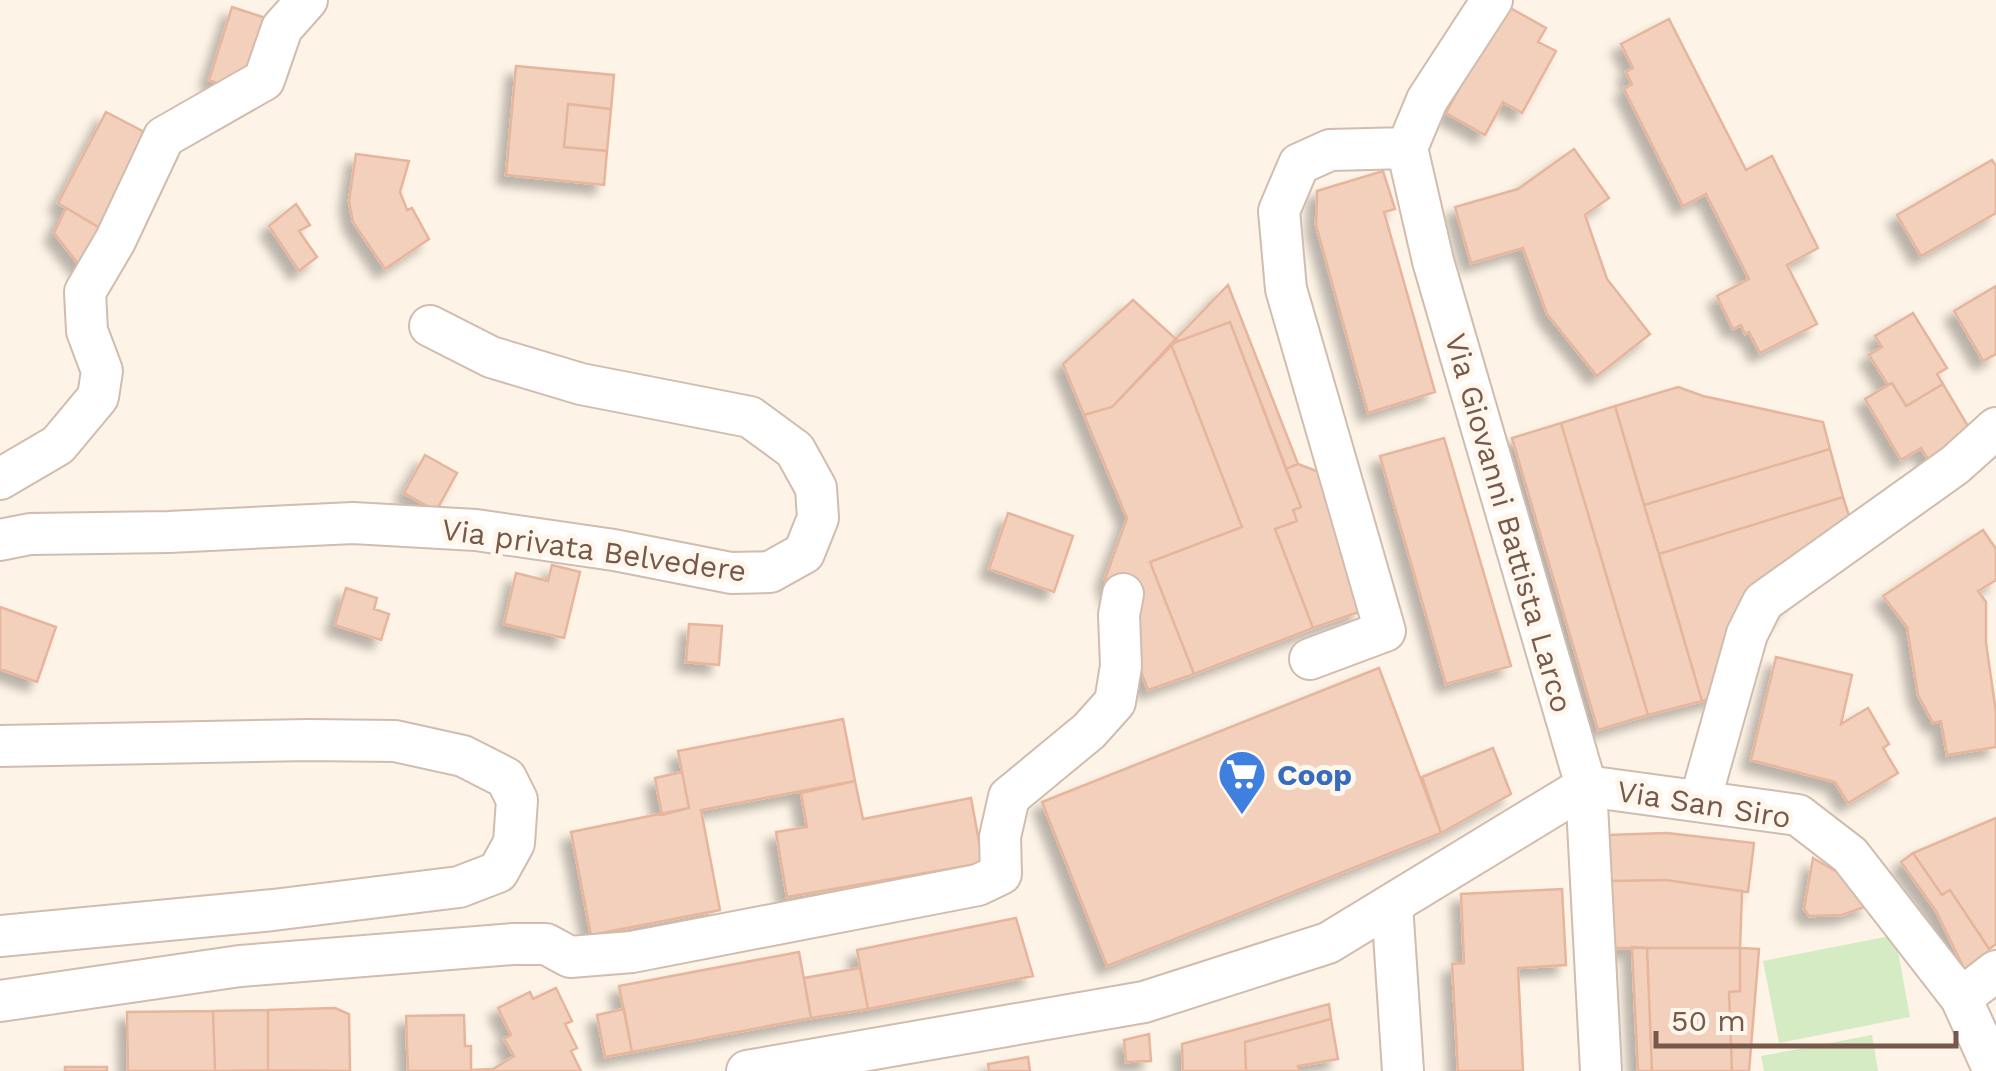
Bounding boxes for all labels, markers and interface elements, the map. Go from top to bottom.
street label: Via Giovanni Battista Larco [1438,329,1580,717]
street label: Via privata Belvedere [439,511,749,589]
supermarket icon: Coop [1216,748,1268,816]
place label: Coop [1277,757,1352,792]
street label: Via San Siro [1615,773,1793,835]
scale bar [1656,986,1956,1048]
text: 50 m [1671,1003,1746,1038]

